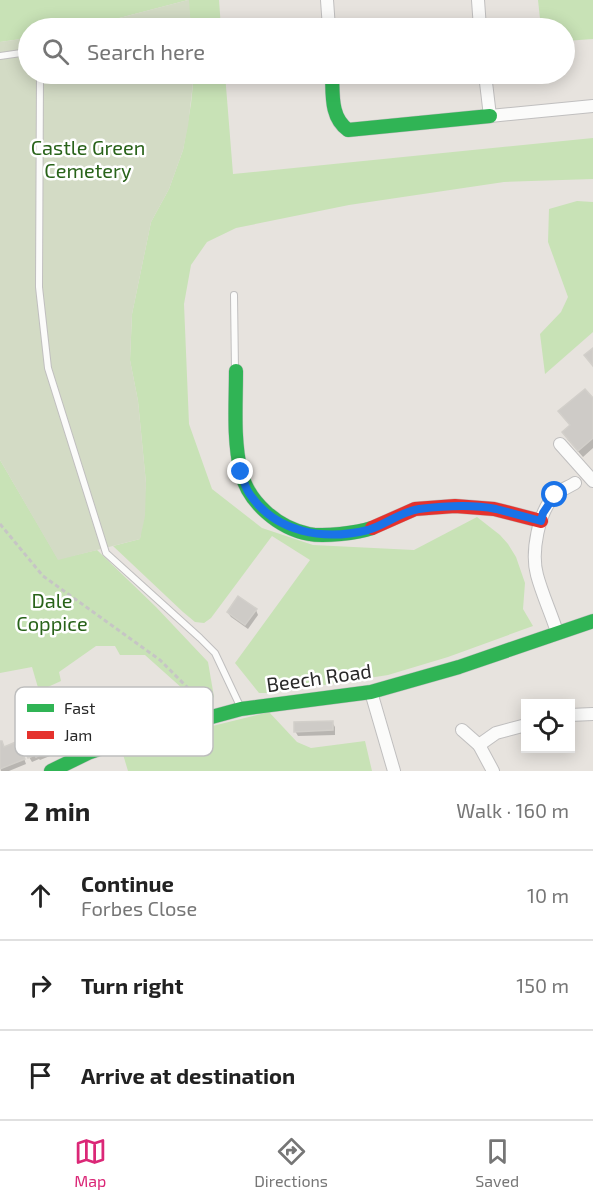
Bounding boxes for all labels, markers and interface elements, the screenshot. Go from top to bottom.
search box [18,18,575,84]
icon: search [39,35,72,68]
text: Search here [87,38,205,64]
park label: Castle Green Cemetery [31,135,145,182]
route end [227,458,253,484]
route start [541,481,567,507]
park label: Dale Coppice [16,588,88,635]
street label: Beech Road [265,658,373,696]
legend [15,687,213,756]
text: Fast [64,698,95,717]
map controls [521,699,575,753]
button: locate [521,699,575,753]
text: Jam [64,725,92,744]
text: 2 min [24,795,90,826]
text: Walk · 160 m [456,798,569,822]
text: Continue [81,870,174,896]
icon: ahead [24,879,57,912]
text: 10 m [527,883,569,907]
text: Forbes Close [81,896,197,920]
icon: right [24,969,57,1002]
text: Turn right [81,972,183,998]
text: 150 m [516,973,569,997]
icon: arrive [24,1059,57,1092]
text: Arrive at destination [81,1062,295,1088]
tab: Map [74,1135,107,1190]
tab: Directions [254,1135,328,1190]
tab: Saved [475,1135,519,1190]

